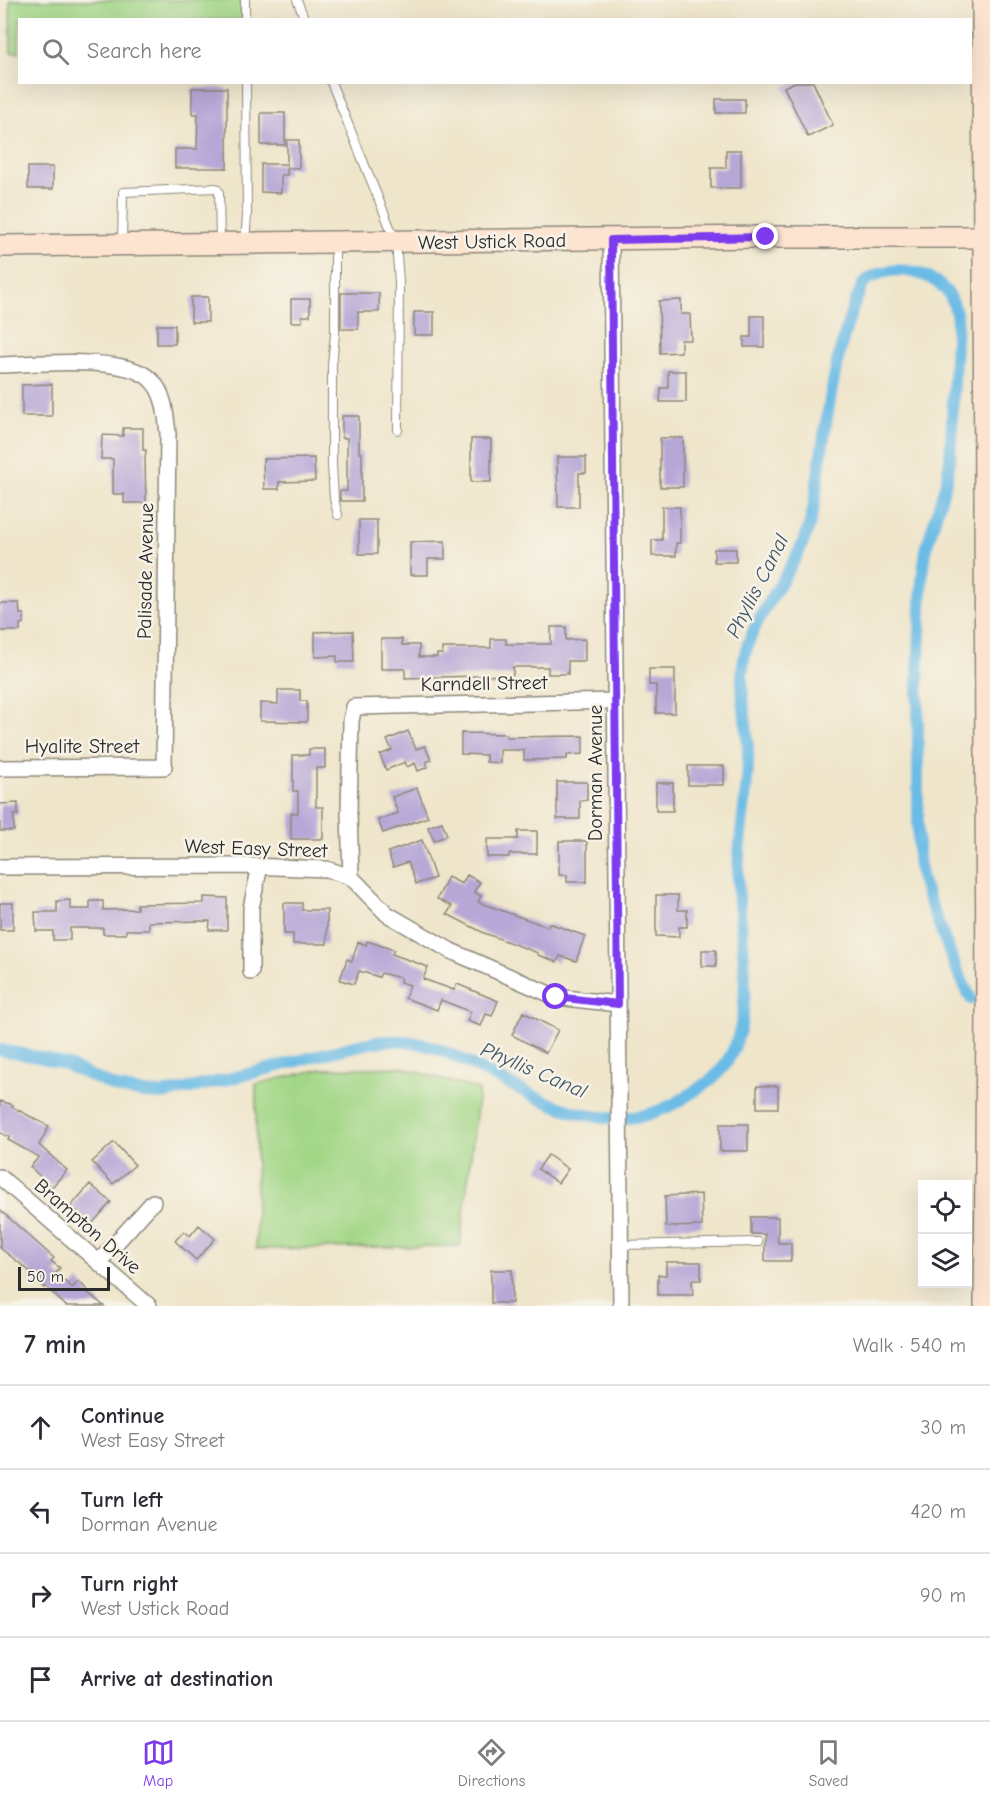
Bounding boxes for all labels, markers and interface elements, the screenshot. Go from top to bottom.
search box [18,18,972,84]
icon: search [39,35,72,68]
text: Search here [87,38,202,64]
route end [752,223,778,249]
street label: West Ustick Road [418,229,566,254]
street label: Palisade Avenue [133,503,158,639]
water label: Phyllis Canal [721,530,793,642]
street label: Karndell Street [420,671,549,696]
street label: Dorman Avenue [584,705,607,841]
street label: Hyalite Street [25,735,140,758]
street label: West Easy Street [184,835,329,863]
route start [542,983,568,1009]
water label: Phyllis Canal [477,1037,591,1103]
street label: Brampton Drive [30,1174,146,1279]
map controls [918,1180,972,1288]
button: locate [918,1180,972,1234]
button: layers [918,1234,972,1288]
scale bar [18,1264,110,1292]
text: 50 m [27,1268,64,1286]
text: 7 min [24,1330,86,1360]
text: Walk · 540 m [853,1334,966,1357]
text: Continue [81,1403,164,1429]
icon: ahead [24,1411,57,1444]
text: 30 m [920,1416,966,1439]
text: West Easy Street [81,1429,224,1452]
text: Turn left [81,1487,163,1513]
icon: left [24,1495,57,1528]
text: 420 m [910,1500,966,1523]
text: Dorman Avenue [81,1513,218,1536]
text: Turn right [81,1571,178,1597]
icon: right [24,1579,57,1612]
text: 90 m [920,1584,966,1607]
text: West Ustick Road [81,1597,229,1620]
icon: arrive [24,1663,57,1696]
text: Arrive at destination [81,1666,273,1692]
tab: Map [142,1736,175,1790]
tab: Directions [458,1736,525,1790]
tab: Saved [808,1736,848,1790]

